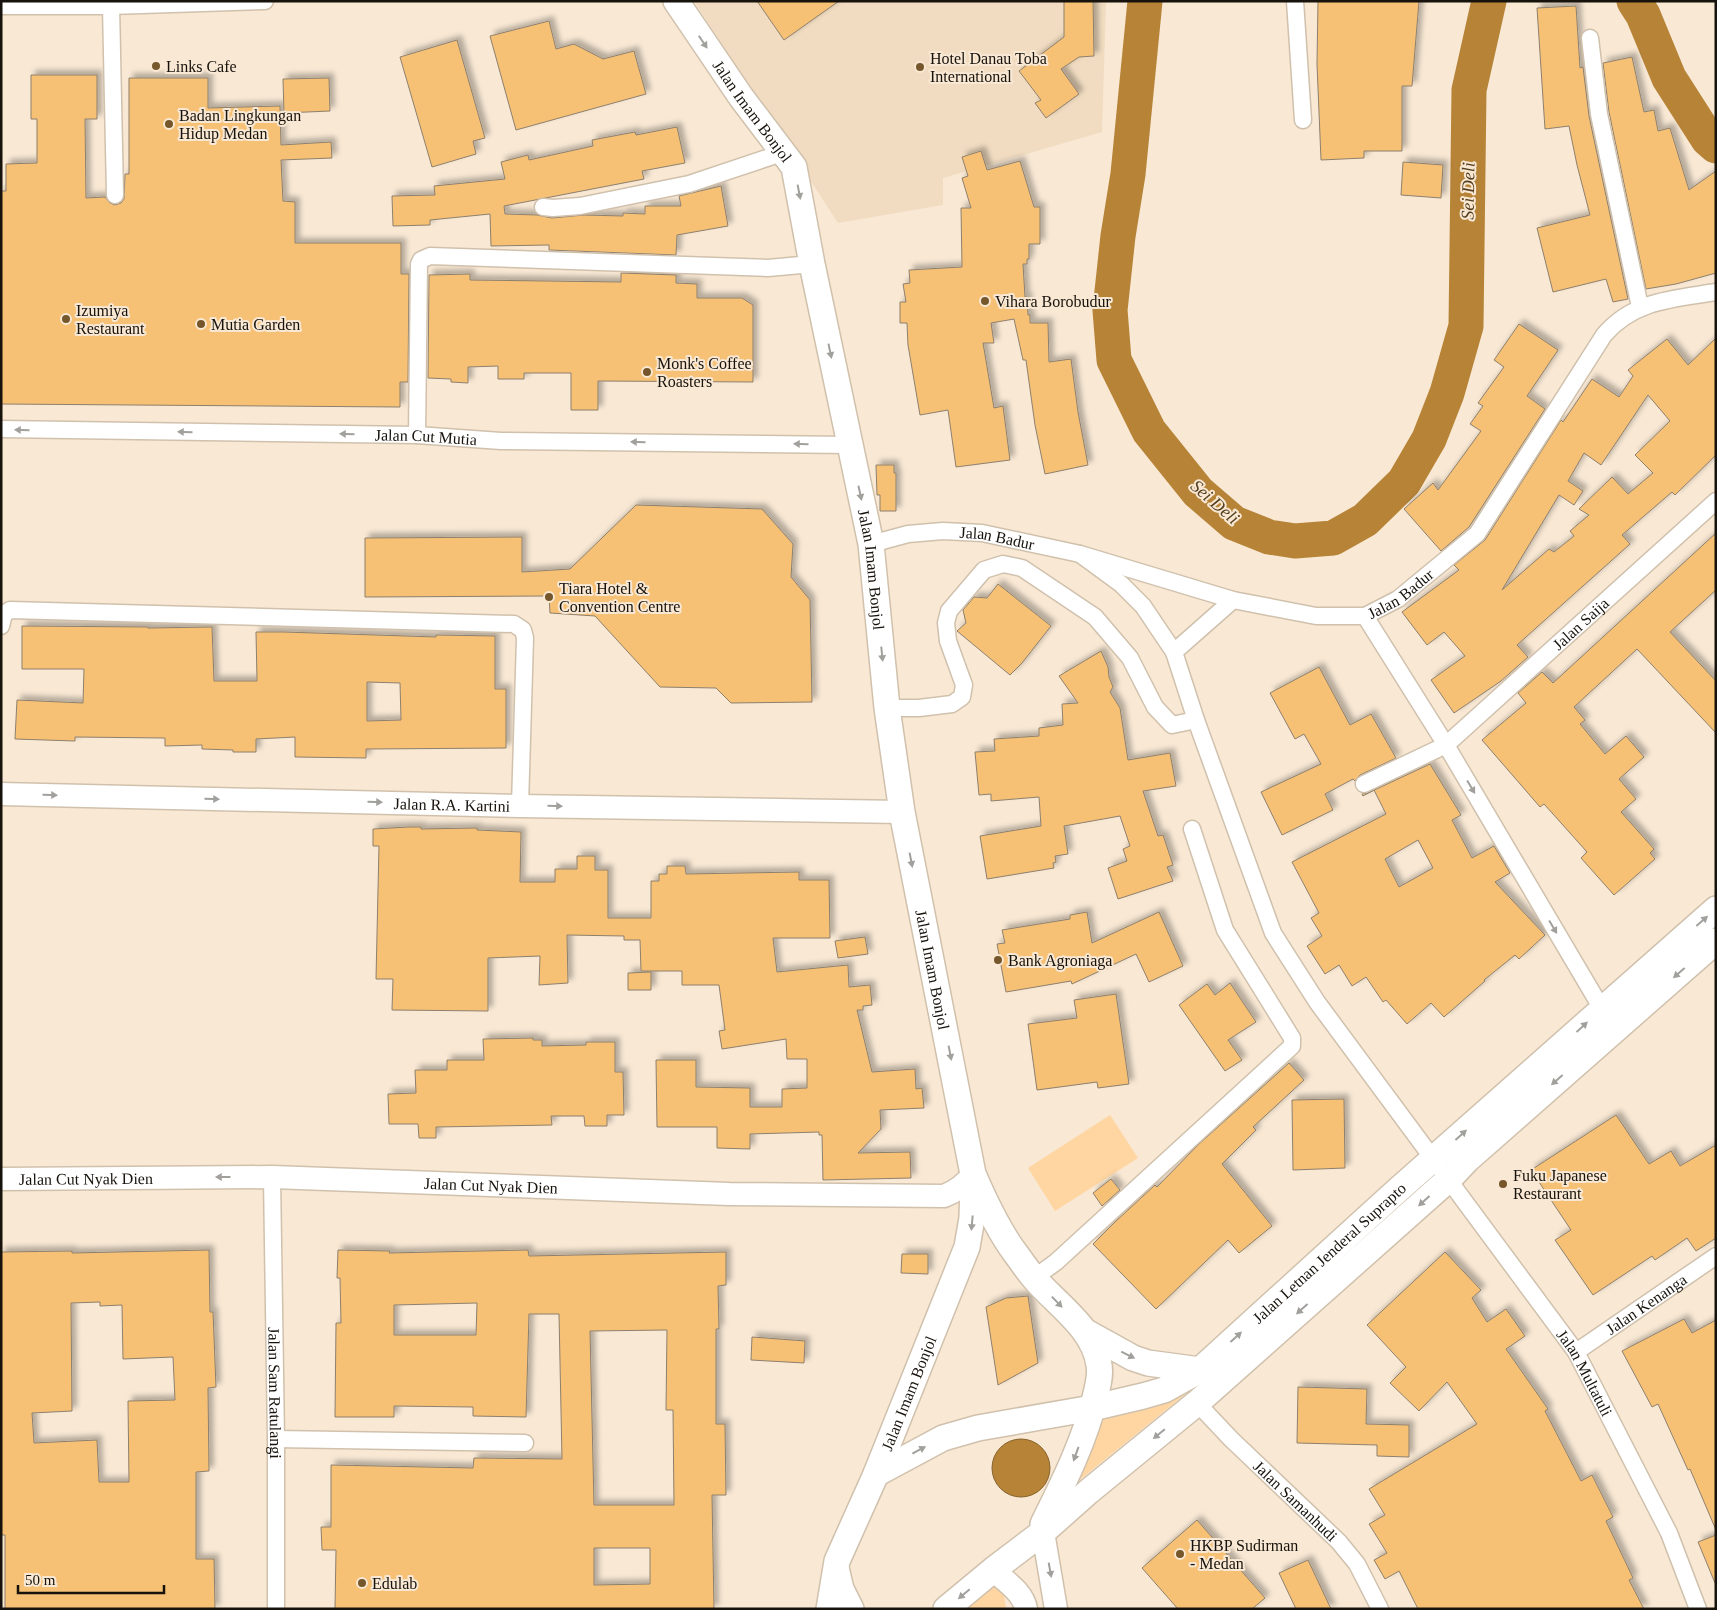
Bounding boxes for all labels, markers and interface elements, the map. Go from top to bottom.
one-way arrow [698,35,708,49]
place label: Hotel Danau Toba International [930,50,1047,85]
street label: Jalan Imam Bonjol [710,57,795,166]
place label: Links Cafe [166,58,237,75]
marker: Links Cafe [150,60,162,72]
marker: Hotel Danau Toba International [914,61,926,73]
place label: Badan Lingkungan Hidup Medan [179,107,301,143]
marker: Badan Lingkungan Hidup Medan [163,118,175,130]
water label: Sei Deli [1457,162,1479,220]
one-way arrow [795,184,803,200]
place label: Vihara Borobudur [995,293,1112,310]
marker: Vihara Borobudur [979,295,991,307]
place label: Izumiya Restaurant [76,302,145,337]
marker: Izumiya Restaurant [60,313,72,325]
place label: Mutia Garden [211,316,300,333]
marker: Mutia Garden [195,318,207,330]
one-way arrow [826,344,834,359]
place label: Monk's Coffee Roasters [657,355,752,390]
marker: Monk's Coffee Roasters [641,366,653,378]
one-way arrow [14,426,30,434]
street label: Jalan Cut Mutia [375,426,478,448]
one-way arrow [177,427,193,435]
one-way arrow [339,430,355,438]
one-way arrow [630,438,646,446]
one-way arrow [792,440,808,448]
water label: Sei Deli [1187,476,1243,528]
one-way arrow [856,485,864,500]
street label: Jalan Imam Bonjol [855,508,887,631]
street label: Jalan Badur [959,524,1037,553]
street label: Jalan Badur [1365,565,1437,622]
place label: Tiara Hotel & Convention Centre [559,580,680,615]
marker: Tiara Hotel & Convention Centre [543,591,555,603]
street label: Jalan Saija [1549,594,1612,653]
one-way arrow [878,646,886,662]
one-way arrow [1467,780,1476,793]
one-way arrow [42,791,58,799]
one-way arrow [205,795,221,803]
street label: Jalan R.A. Kartini [393,795,511,815]
one-way arrow [367,799,383,807]
one-way arrow [547,802,563,810]
one-way arrow [908,852,916,868]
street label: Jalan Imam Bonjol [912,908,953,1032]
one-way arrow [1695,915,1707,927]
one-way arrow [1549,920,1558,933]
place label: Bank Agroniaga [1008,952,1112,970]
marker: Bank Agroniaga [992,954,1004,966]
one-way arrow [1673,968,1686,979]
one-way arrow [1576,1021,1588,1033]
one-way arrow [946,1046,954,1062]
one-way arrow [1550,1075,1563,1086]
one-way arrow [1455,1129,1467,1141]
place label: Fuku Japanese Restaurant [1513,1167,1607,1202]
street label: Jalan Cut Nyak Dien [19,1170,153,1188]
one-way arrow [215,1173,231,1181]
street label: Jalan Cut Nyak Dien [424,1175,558,1197]
marker: Fuku Japanese Restaurant [1497,1178,1509,1190]
street label: Jalan Letnan Jenderal Suprapto [1249,1179,1409,1327]
one-way arrow [1417,1196,1430,1207]
one-way arrow [968,1215,976,1231]
street label: Jalan Kenanga [1603,1271,1690,1338]
one-way arrow [1051,1296,1063,1308]
one-way arrow [1296,1304,1309,1315]
street label: Jalan Multatuli [1553,1326,1616,1419]
street label: Jalan Sam Ratulangi [265,1327,284,1459]
one-way arrow [1230,1332,1243,1343]
street label: Jalan Imam Bonjol [878,1333,940,1453]
one-way arrow [1121,1351,1136,1359]
one-way arrow [1153,1428,1166,1439]
one-way arrow [912,1446,925,1455]
one-way arrow [1072,1447,1080,1462]
street label: Jalan Samanhudi [1250,1457,1341,1545]
place label: HKBP Sudirman - Medan [1190,1537,1298,1572]
marker: HKBP Sudirman - Medan [1174,1548,1186,1560]
scale bar [18,1562,164,1594]
one-way arrow [1046,1563,1054,1579]
text: 50 m [25,1572,56,1588]
place label: Edulab [372,1575,417,1592]
marker: Edulab [356,1577,368,1589]
one-way arrow [957,1589,970,1600]

